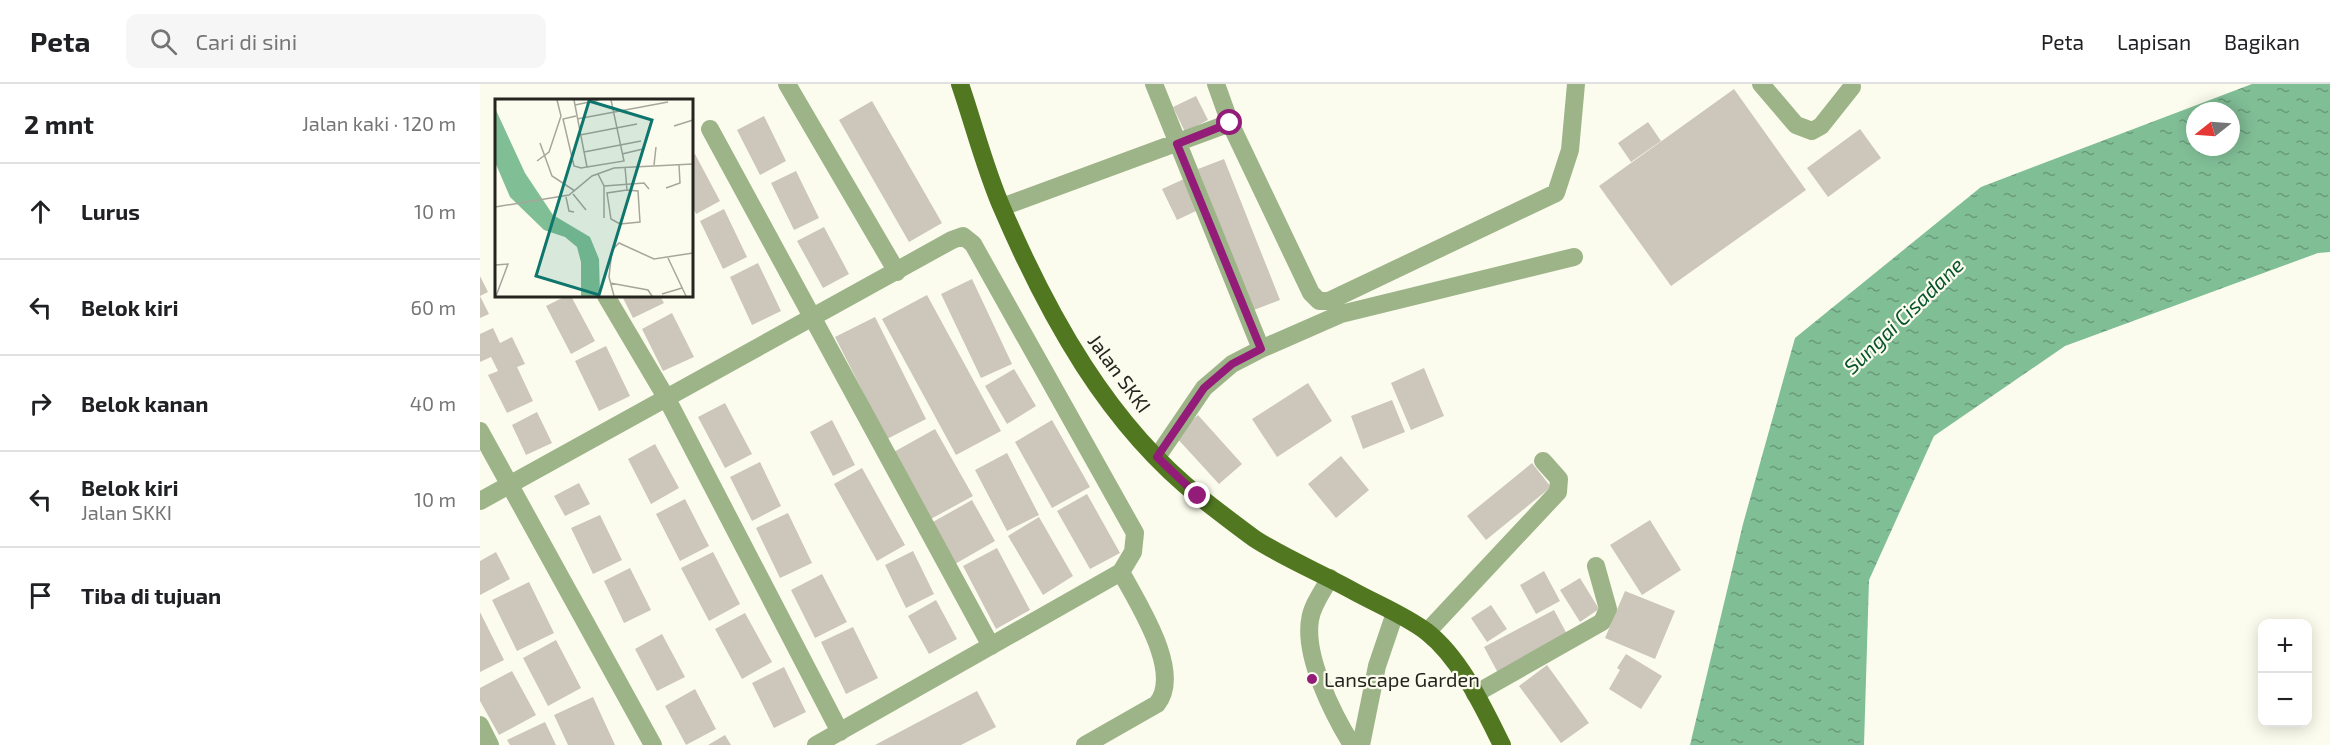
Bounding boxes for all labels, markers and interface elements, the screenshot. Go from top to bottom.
search box [126,14,546,68]
text: Peta [30,24,90,58]
icon: search [147,25,180,58]
text: Cari di sini [195,28,297,54]
text: Peta [2041,29,2084,54]
text: Lapisan [2117,29,2191,54]
text: Bagikan [2224,29,2300,54]
inset map [495,99,693,297]
north arrow [2186,102,2240,156]
text: 2 mnt [24,108,94,139]
route start [1216,109,1242,135]
text: Jalan kaki · 120 m [302,111,456,135]
icon: ahead [24,195,57,228]
text: Lurus [81,198,140,224]
text: 10 m [414,199,456,223]
water label: Sungai Cisadane [1838,251,1968,379]
icon: left [24,291,57,324]
text: Belok kiri [81,294,178,320]
text: 60 m [411,295,456,319]
street label: Jalan SKKI [1084,329,1156,417]
icon: right [24,387,57,420]
text: Belok kanan [81,390,208,416]
text: 40 m [410,391,456,415]
text: Belok kiri [81,474,178,500]
route end [1184,482,1210,508]
icon: left [24,483,57,516]
text: 10 m [414,487,456,511]
text: Jalan SKKI [81,500,172,524]
icon: arrive [24,579,57,612]
text: Tiba di tujuan [81,582,221,608]
map controls [2258,619,2312,727]
button: + [2258,619,2312,673]
place label: Lanscape Garden [1324,667,1480,691]
marker: Lanscape Garden [1305,672,1319,686]
button: − [2258,673,2312,727]

